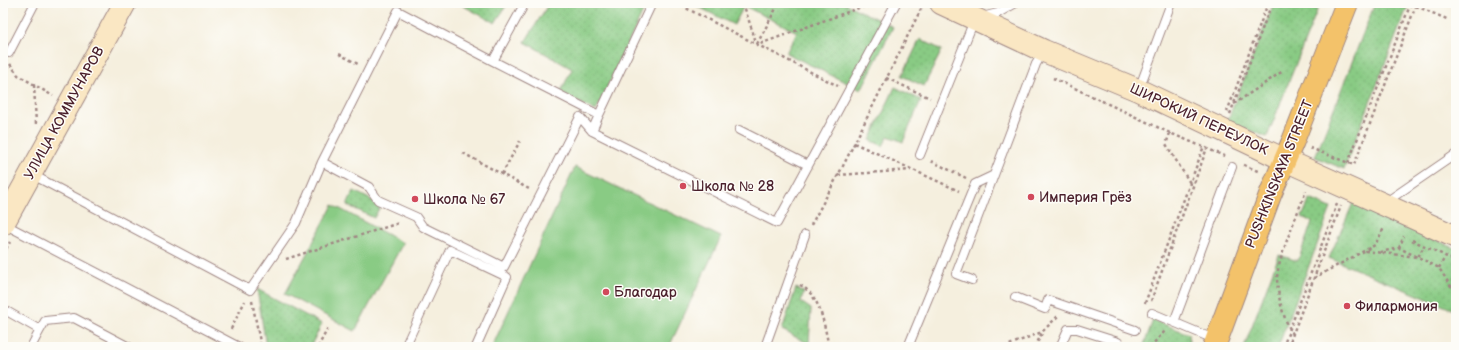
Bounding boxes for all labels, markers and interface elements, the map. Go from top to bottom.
street label: УЛИЦА КОММУНАРОВ [20,43,108,182]
street label: ШИРОКИЙ ПЕРЕУЛОК [1127,79,1272,159]
street label: PUSHKINSKAYA STREET [1241,97,1317,251]
place label: Школа № 28 [691,178,774,195]
marker: Школа № 28 [678,181,688,191]
place label: Империя Грёз [1039,189,1132,206]
place label: Школа № 67 [423,191,505,208]
marker: Империя Грёз [1026,192,1036,202]
marker: Школа № 67 [410,194,420,204]
place label: Благодар [614,284,677,301]
marker: Благодар [601,287,611,297]
place label: Филармония [1355,298,1438,315]
marker: Филармония [1342,301,1352,311]

